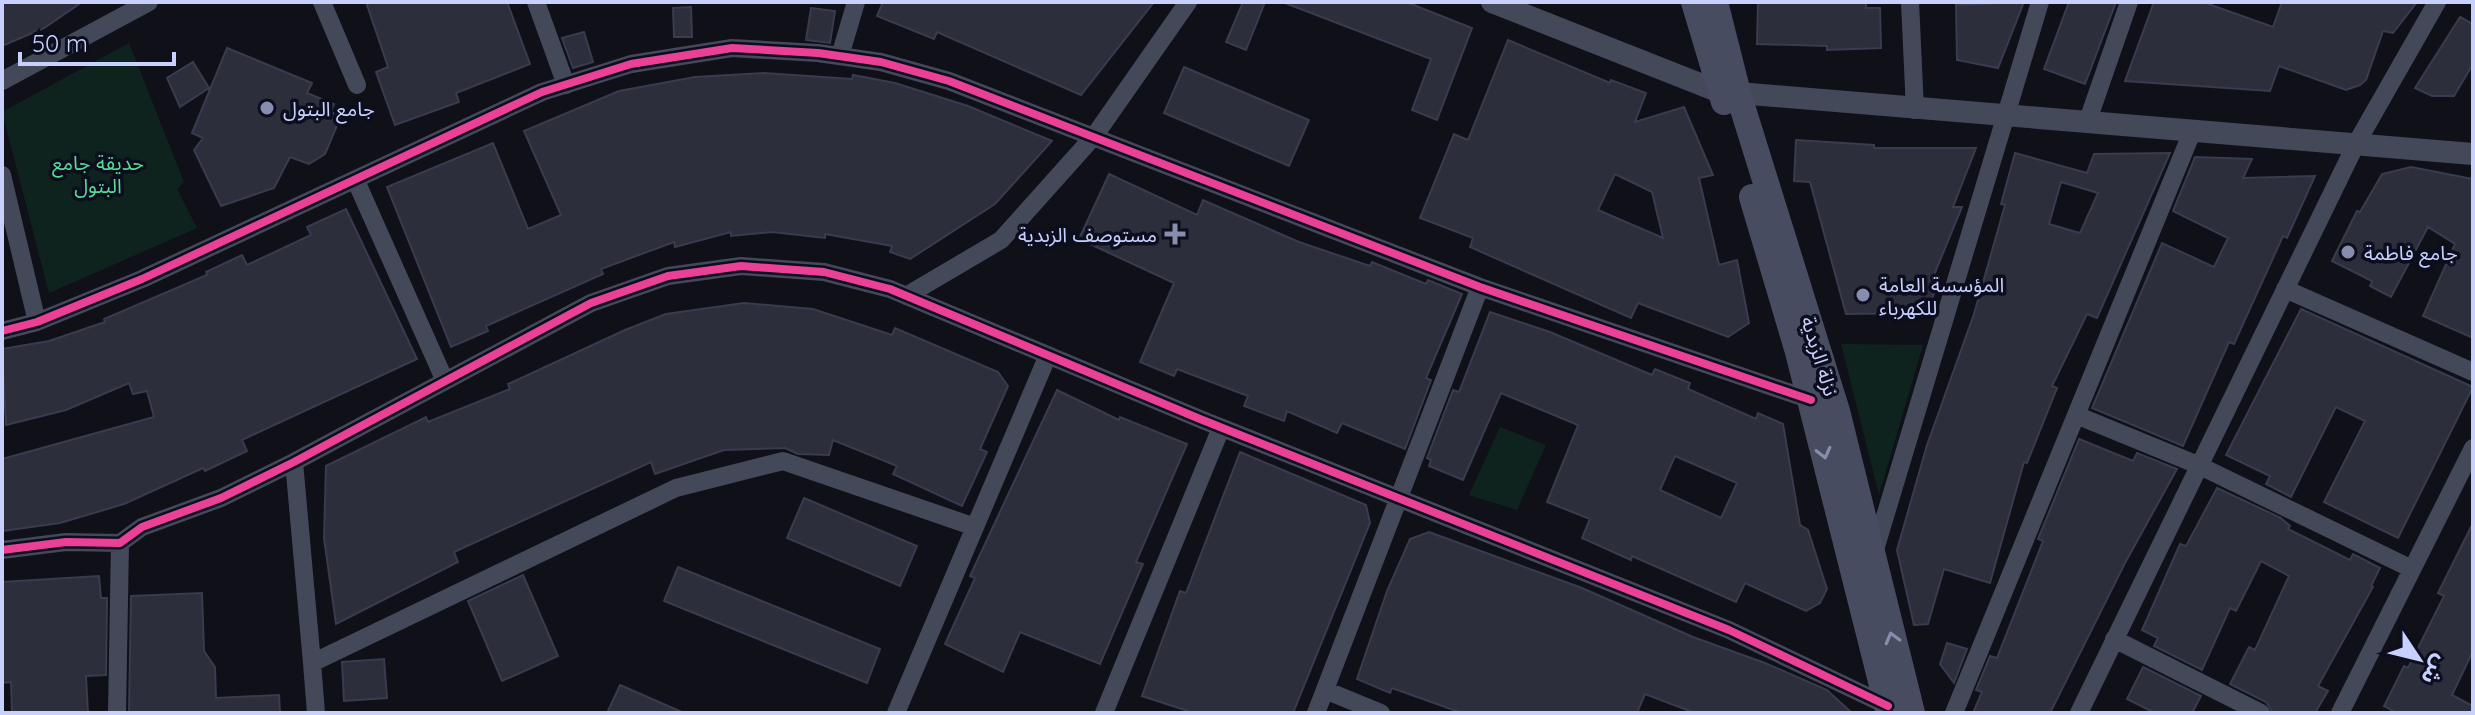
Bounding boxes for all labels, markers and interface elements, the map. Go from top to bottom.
scale bar [20,16,174,66]
text: 50 m [32,28,88,58]
place label: جامع البتول [283,96,375,124]
marker: جامع البتول [258,99,276,117]
park label: حديقة جامع البتول [52,150,144,198]
place label: مستوصف الزبدية [1018,222,1157,247]
marker: مستوصف الزبدية [1164,223,1186,245]
place label: جامع فاطمة [2364,240,2458,268]
marker: جامع فاطمة [2339,243,2357,261]
place label: المؤسسة العامة للكهرباء [1879,272,2004,320]
marker: المؤسسة العامة للكهرباء [1854,286,1872,304]
street label: نزلة الزبدية [1796,313,1844,399]
one-way arrow [1815,446,1832,460]
north arrow [2379,619,2459,699]
one-way arrow [1885,631,1902,645]
text: ش [2415,650,2455,691]

